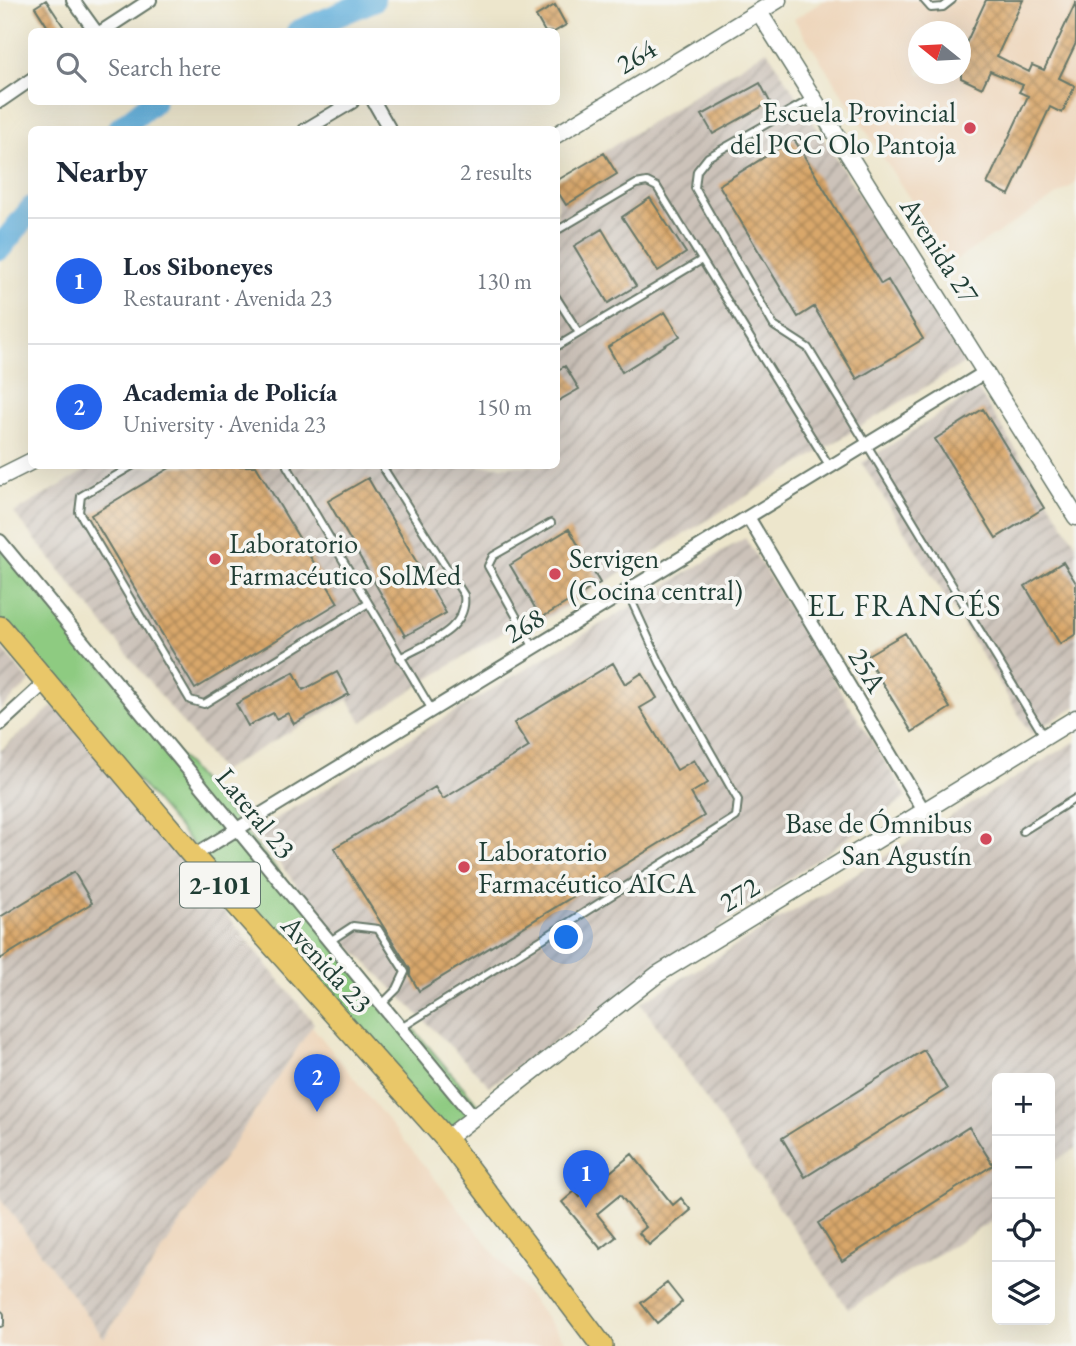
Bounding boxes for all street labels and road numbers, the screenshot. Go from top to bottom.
street label: 264 [609,30,663,82]
street label: Avenida 27 [892,189,988,310]
street label: 268 [497,599,551,651]
street label: 25A [841,641,896,700]
street label: Lateral 23 [208,760,304,866]
road number: 2-101 [180,862,260,908]
street label: 272 [712,868,766,920]
street label: Avenida 23 [273,907,380,1020]

